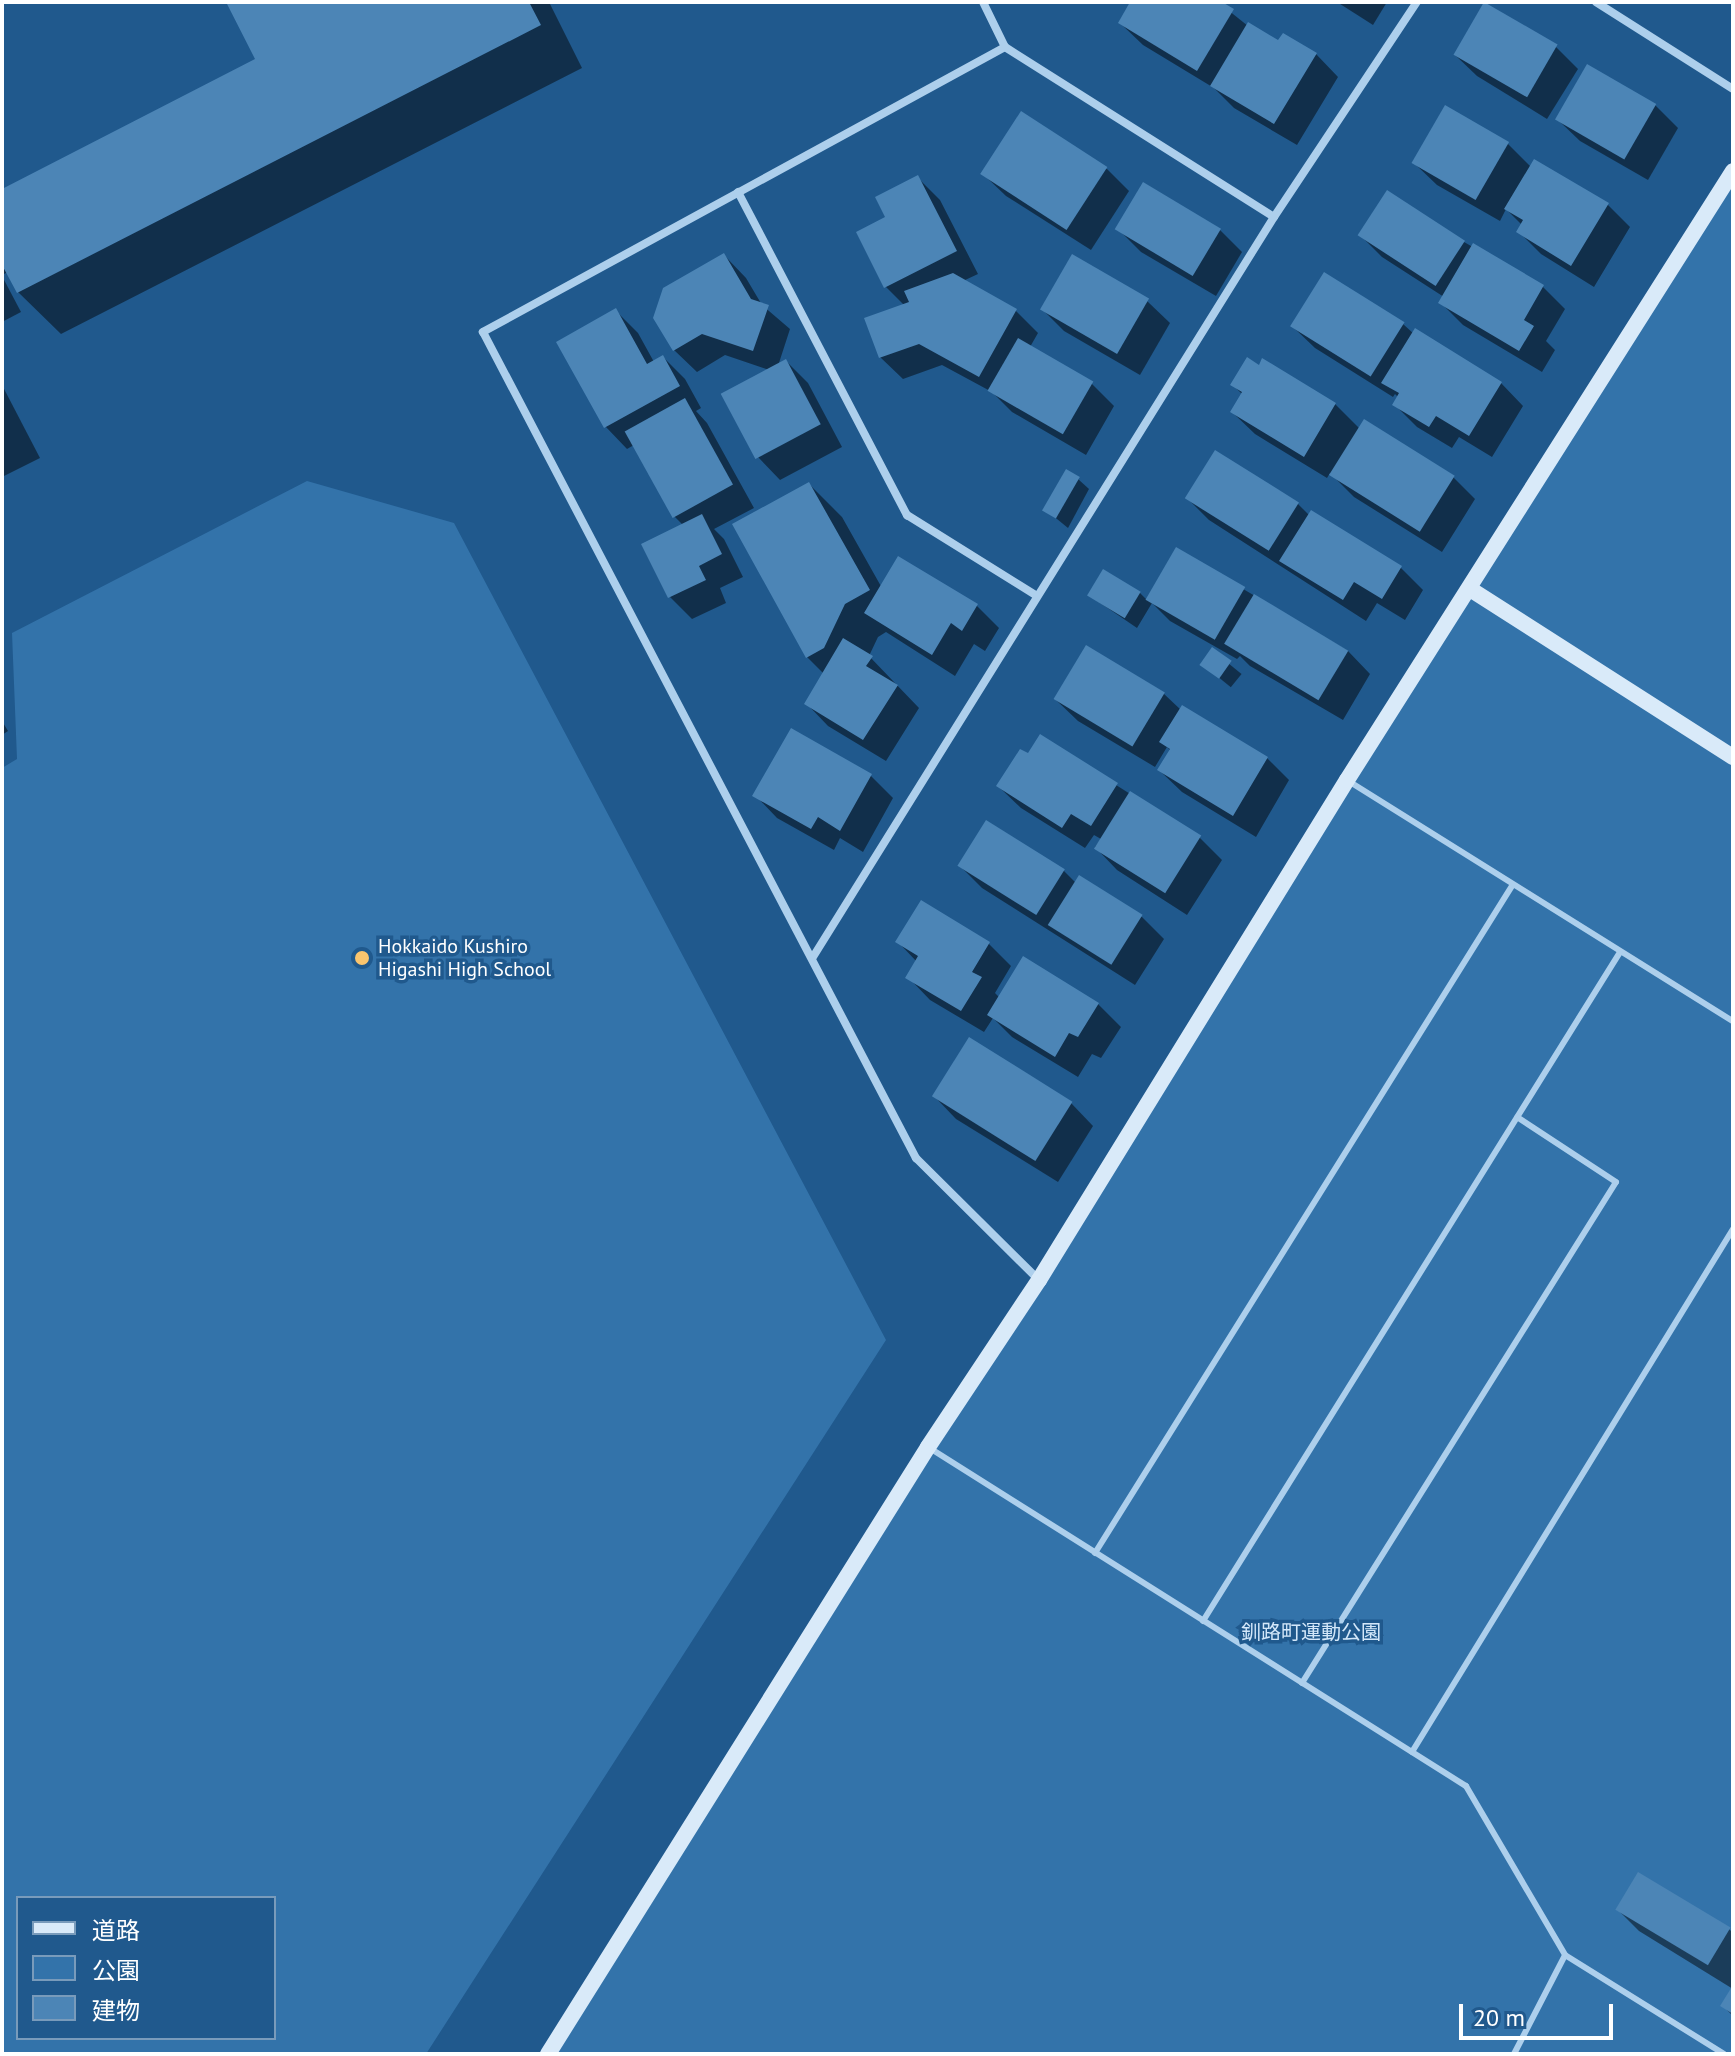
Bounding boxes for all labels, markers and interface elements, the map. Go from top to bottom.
place label: Hokkaido Kushiro Higashi High School [378,934,551,981]
marker: Hokkaido Kushiro Higashi High School [353,949,371,967]
park label: 釧路町運動公園 [1241,1620,1381,1644]
legend [16,1896,276,2040]
text: 道路 [92,1915,140,1946]
text: 公園 [92,1955,140,1986]
scale bar [1463,1988,1617,2038]
text: 建物 [92,1995,140,2026]
text: 20 m [1473,2002,1525,2033]

